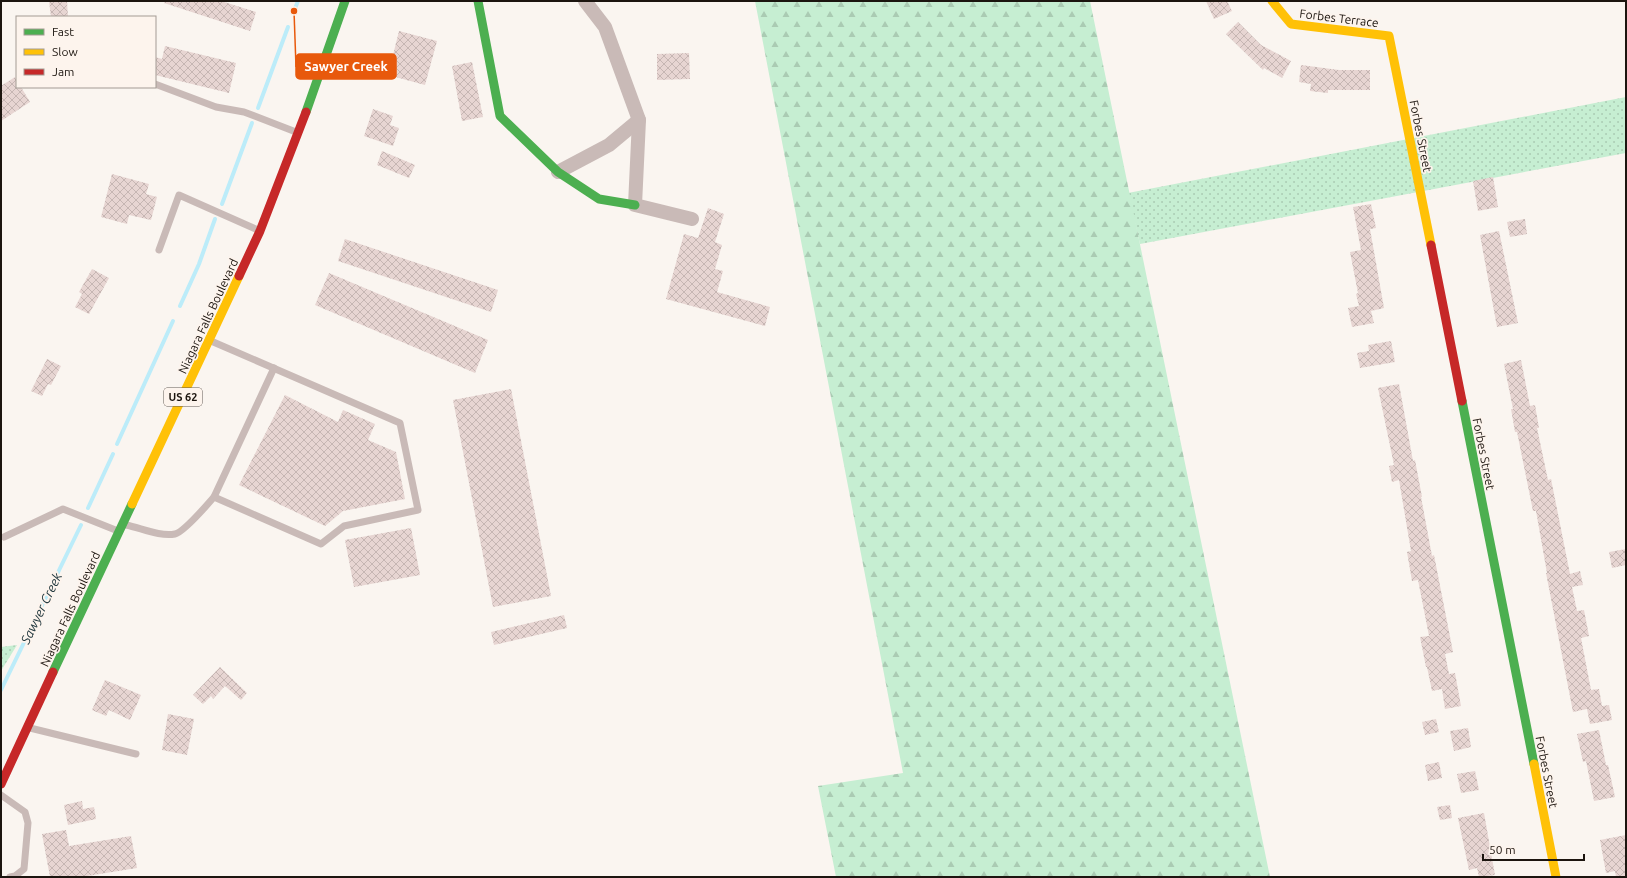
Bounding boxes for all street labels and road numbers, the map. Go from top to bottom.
street label: Forbes Terrace [1299,7,1379,29]
street label: Forbes Street [1408,99,1434,173]
street label: Niagara Falls Boulevard [176,256,240,376]
road number: US 62 [164,388,202,406]
street label: Forbes Street [1471,417,1497,491]
street label: Niagara Falls Boulevard [38,549,102,669]
street label: Forbes Street [1534,735,1560,809]

